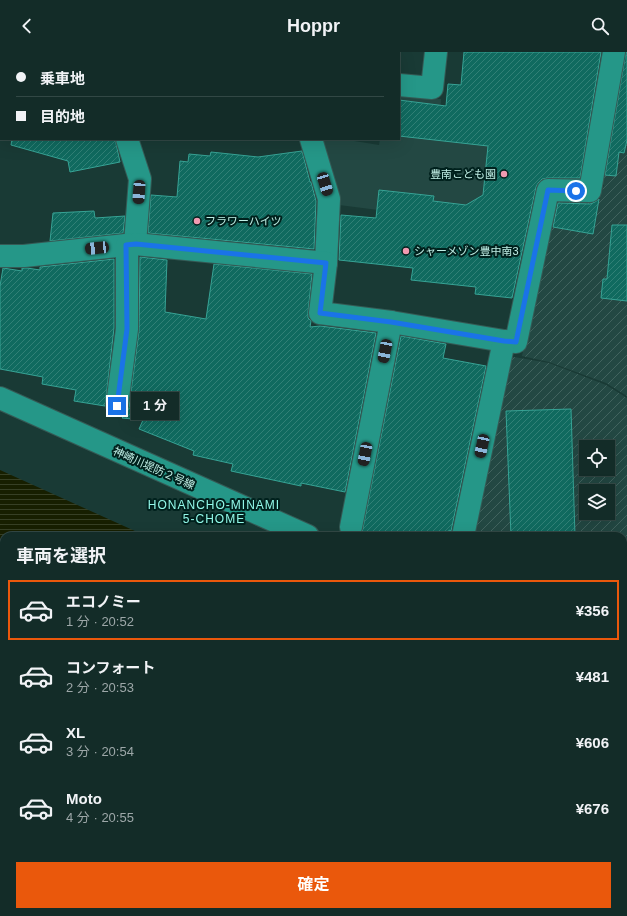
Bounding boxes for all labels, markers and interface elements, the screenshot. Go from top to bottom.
icon: back [16,15,38,37]
icon: search [589,15,611,37]
text: Hoppr [287,16,340,36]
text: 乗車地 [40,70,85,87]
text: 目的地 [40,108,85,125]
place label: 豊南こども園 [430,168,496,180]
marker: 豊南こども園 [499,169,509,179]
car [316,171,334,197]
car [132,180,146,204]
route start [567,182,585,200]
place label: フラワーハイツ [205,215,282,227]
marker: フラワーハイツ [192,216,202,226]
car [84,241,110,255]
place label: シャーメゾン豊中南3 [414,245,519,257]
marker: シャーメゾン豊中南3 [401,246,411,256]
car [377,338,393,364]
callout: 1 分 [131,392,179,420]
route end [108,397,126,415]
text: 1 分 [143,398,167,413]
car [474,433,490,459]
map controls [579,440,615,520]
button: locate [579,440,615,476]
car [357,441,373,467]
street label: 神崎川堤防２号線 [111,445,197,491]
button: layers [579,484,615,520]
district label: HONANCHO-MINAMI 5-CHOME [148,498,280,526]
text: 車両を選択 [16,546,106,566]
icon: car [18,592,54,628]
text: エコノミー [66,593,141,610]
text: ¥356 [576,602,609,619]
text: 1 分 · 20:52 [66,614,134,629]
icon: car [18,658,54,694]
text: コンフォート [66,659,156,676]
text: ¥481 [576,668,609,685]
text: 2 分 · 20:53 [66,680,134,695]
icon: car [18,724,54,760]
text: XL [66,724,85,741]
text: ¥606 [576,734,609,751]
text: 3 分 · 20:54 [66,744,134,759]
icon: car [18,790,54,826]
text: Moto [66,790,102,807]
text: ¥676 [576,800,609,817]
text: 4 分 · 20:55 [66,810,134,825]
button: 確定 [16,862,611,908]

